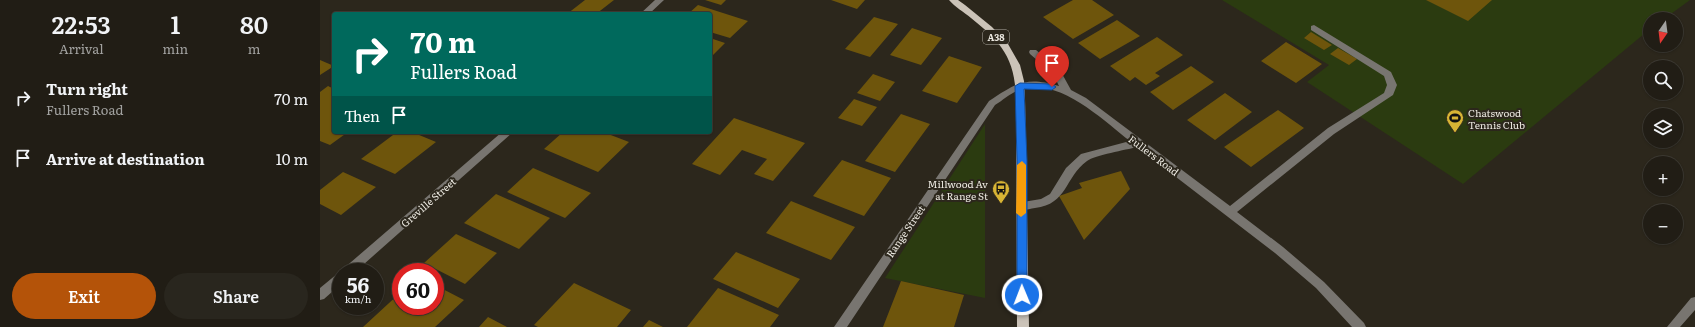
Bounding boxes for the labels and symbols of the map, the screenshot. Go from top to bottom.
north arrow [1643,12,1683,52]
road number: A38 [983,30,1009,44]
pin [1035,46,1069,87]
place label: Chatswood Tennis Club [1468,105,1525,132]
sports icon: Chatswood Tennis Club [1445,108,1465,133]
street label: Fullers Road [1126,131,1182,179]
street label: Greville Street [397,174,459,230]
place label: Millwood Av at Range St [928,176,988,203]
bus stop icon: Millwood Av at Range St [991,179,1011,204]
street label: Range Street [882,202,928,260]
speed limit sign: 60 [392,263,444,315]
position arrow [1001,274,1043,316]

